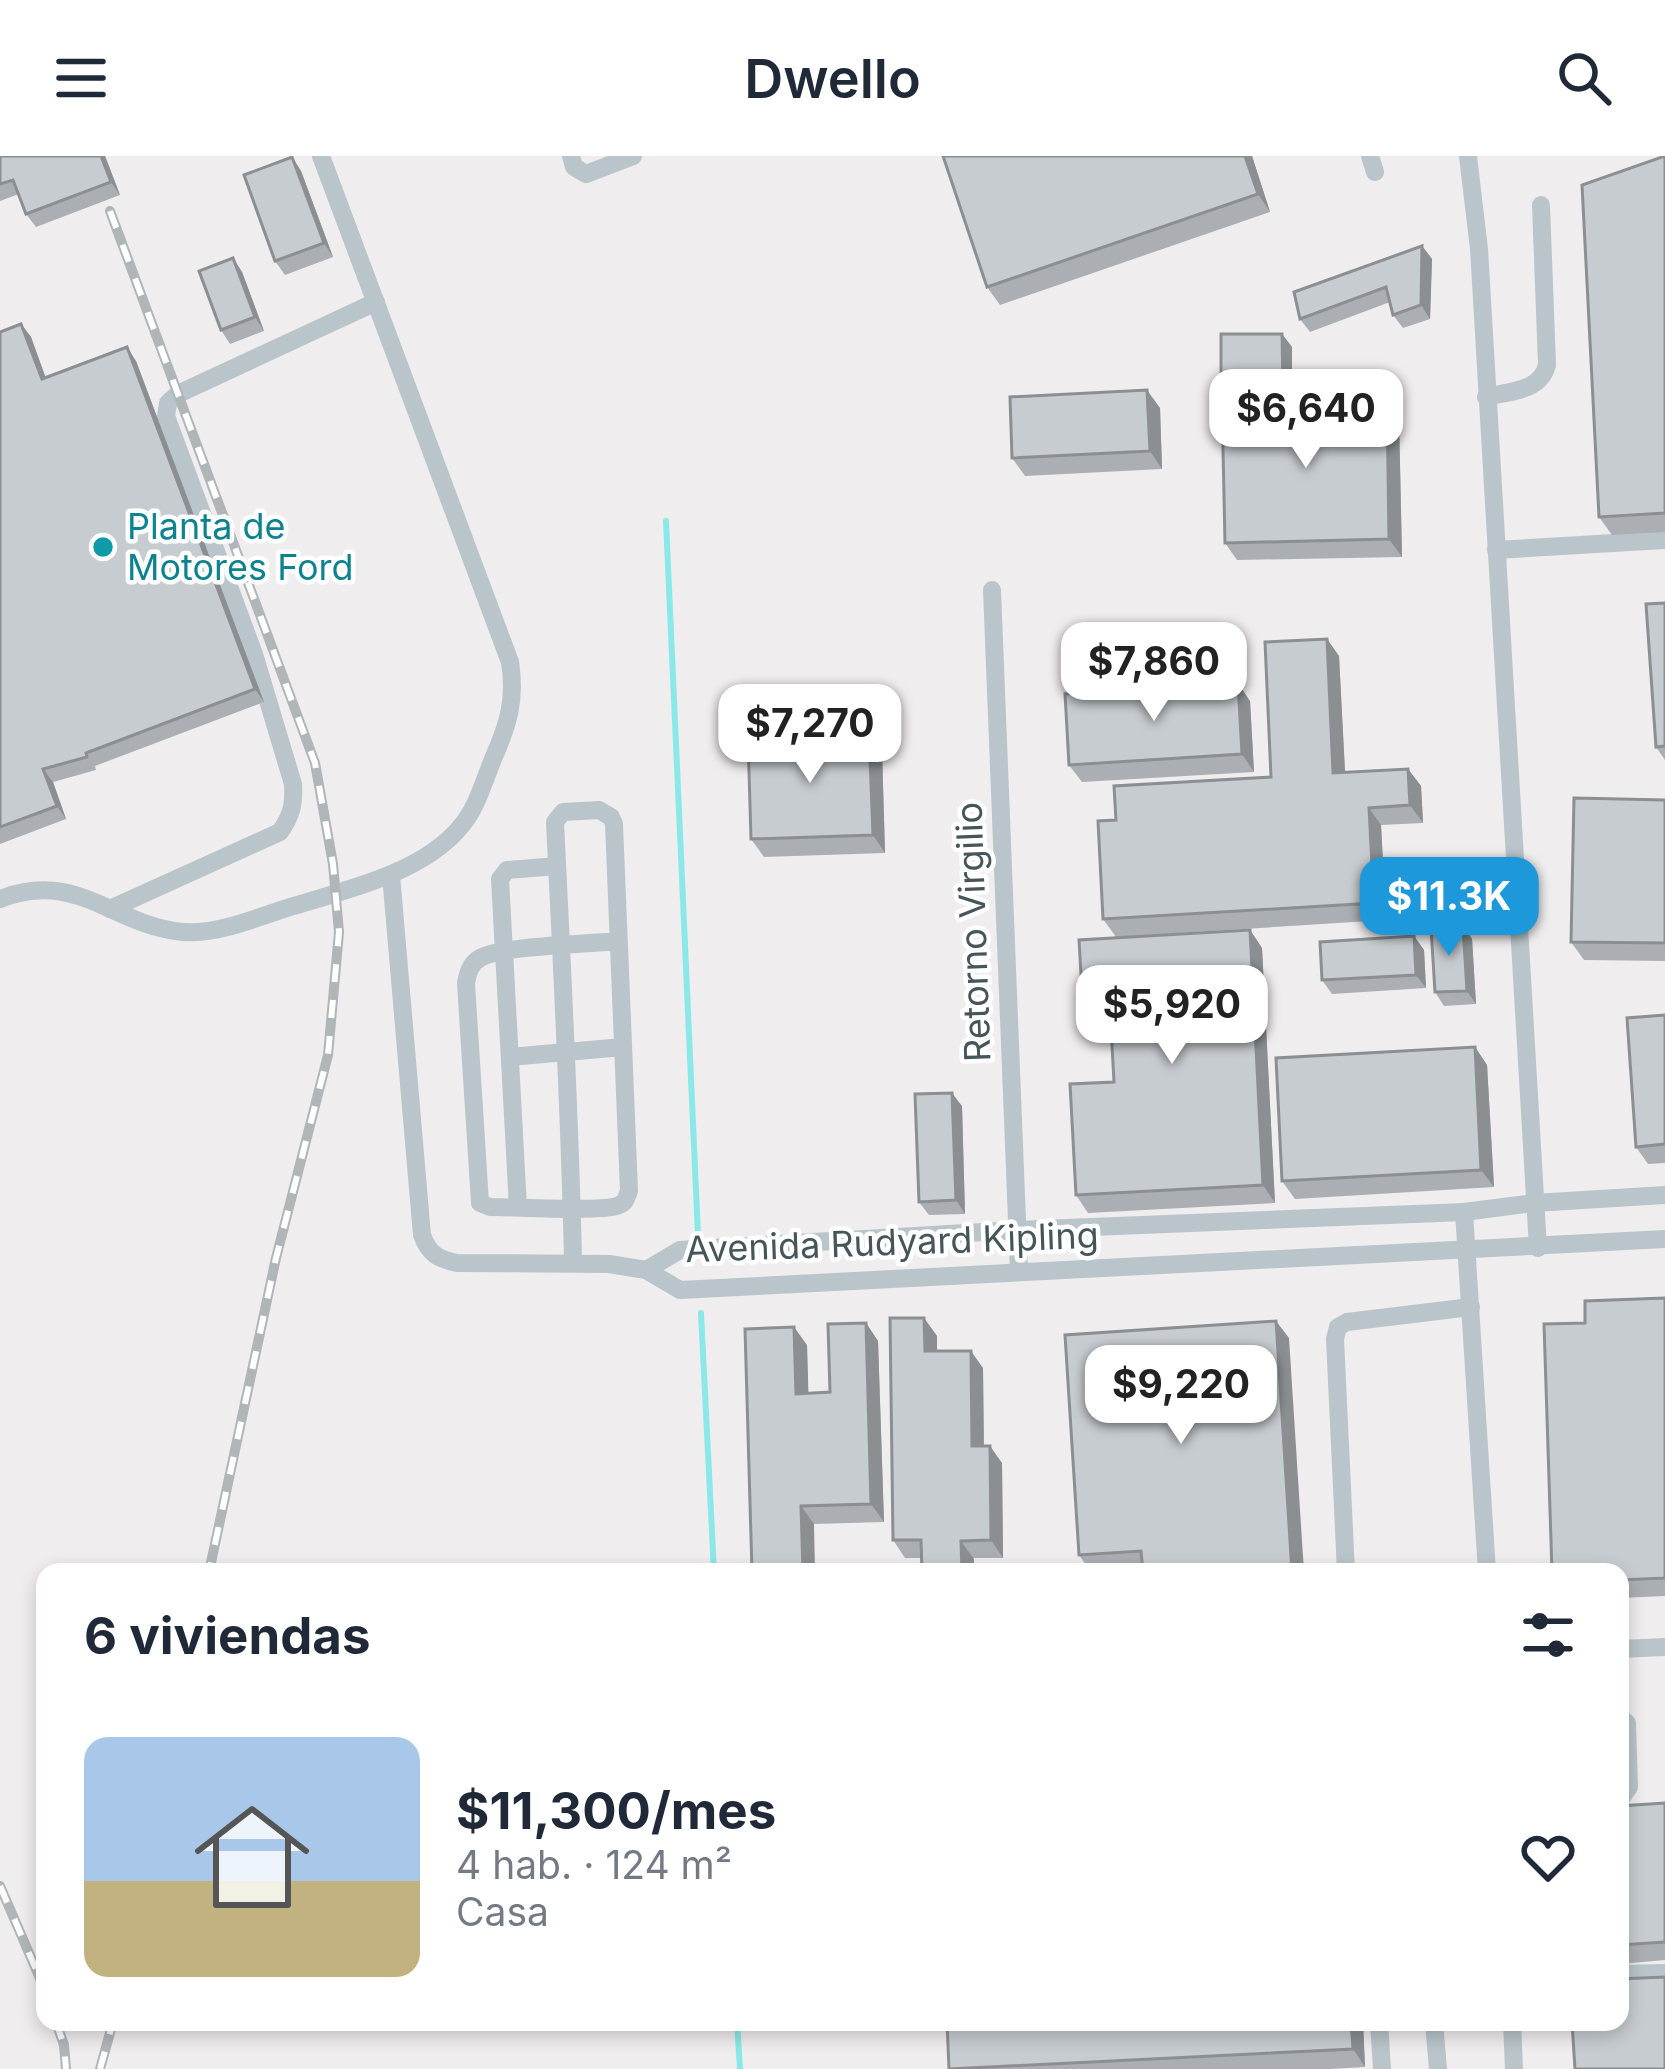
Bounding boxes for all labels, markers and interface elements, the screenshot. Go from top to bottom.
icon: menu [48,45,114,111]
icon: search [1551,45,1617,111]
text: Dwello [744,46,921,111]
pin: $6,640 [1208,369,1404,471]
text: $6,640 [1236,384,1376,431]
place label: Planta de Motores Ford [127,504,354,589]
marker: Planta de Motores Ford [90,534,116,560]
pin: $7,860 [1056,622,1252,724]
text: $7,860 [1088,637,1220,684]
pin: $7,270 [712,684,908,786]
text: $7,270 [745,699,875,746]
street label: Retorno Virgilio [946,801,1000,1063]
pin: $11.3K [1351,857,1547,959]
text: $11.3K [1387,872,1511,919]
pin: $5,920 [1074,965,1270,1067]
text: $5,920 [1103,980,1241,1027]
street label: Avenida Rudyard Kipling [685,1213,1099,1271]
pin: $9,220 [1083,1345,1279,1447]
text: $9,220 [1112,1360,1250,1407]
icon: filters [1515,1602,1581,1668]
text: 6 viviendas [84,1605,370,1666]
text: $11,300/mes [456,1780,776,1841]
icon: home [180,1785,324,1929]
icon: heart [1515,1824,1581,1890]
text: 4 hab. · 124 m² [456,1841,732,1888]
text: Casa [456,1888,549,1935]

